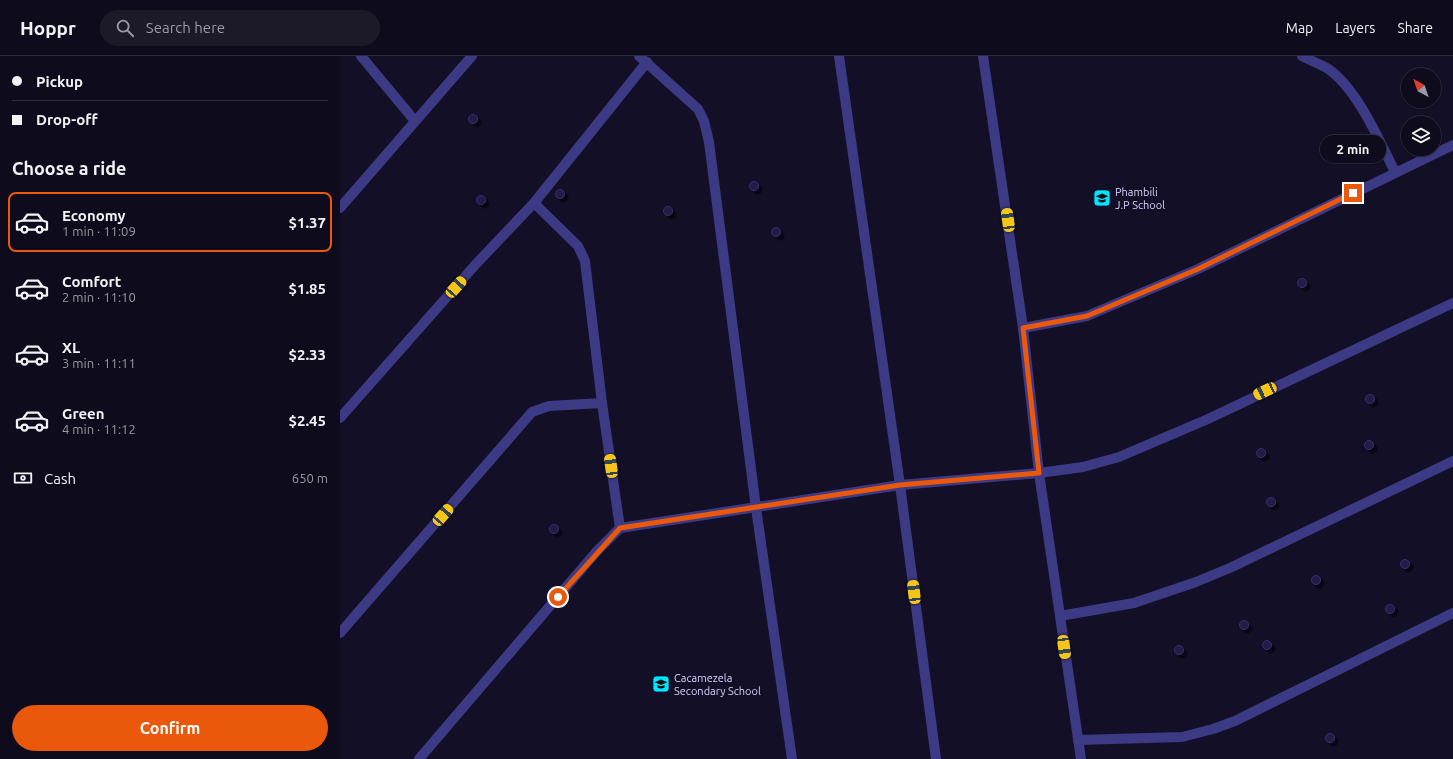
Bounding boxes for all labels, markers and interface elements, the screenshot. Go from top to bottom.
search box [100,10,380,46]
text: Hoppr [20,17,76,39]
icon: search [114,17,136,39]
text: Search here [146,19,225,36]
text: Map [1286,20,1313,36]
text: Layers [1335,20,1375,36]
text: Share [1397,20,1433,36]
north arrow [1401,68,1441,108]
map controls [1401,68,1441,156]
text: Pickup [36,73,83,90]
text: Drop-off [36,111,98,128]
button: layers [1401,116,1441,156]
callout: 2 min [1320,135,1386,163]
text: 2 min [1337,142,1369,156]
text: Choose a ride [12,158,126,178]
route end [1344,184,1362,202]
place label: Phambili J.P School [1115,186,1165,211]
school or university icon: Phambili J.P School [1092,188,1112,208]
icon: car [14,204,50,240]
text: Economy [62,207,126,224]
car [1000,207,1016,233]
text: $1.37 [288,214,326,231]
text: 1 min · 11:09 [62,224,136,238]
icon: car [14,270,50,306]
text: Comfort [62,273,121,290]
car [444,274,468,300]
text: $1.85 [288,280,326,297]
text: 2 min · 11:10 [62,290,136,304]
icon: car [14,336,50,372]
text: XL [62,339,80,356]
text: $2.33 [288,346,326,363]
text: 3 min · 11:11 [62,356,136,370]
car [1252,380,1278,402]
icon: car [14,402,50,438]
text: Green [62,405,104,422]
text: $2.45 [288,412,326,429]
text: 4 min · 11:12 [62,422,136,436]
car [603,453,619,479]
icon: cash [12,467,34,489]
text: Cash [44,470,76,487]
text: 650 m [292,471,328,485]
car [431,502,455,528]
car [907,579,921,605]
route start [549,588,567,606]
car [1056,634,1072,660]
place label: Cacamezela Secondary School [674,672,761,697]
school or university icon: Cacamezela Secondary School [651,674,671,694]
button: Confirm [12,705,328,751]

